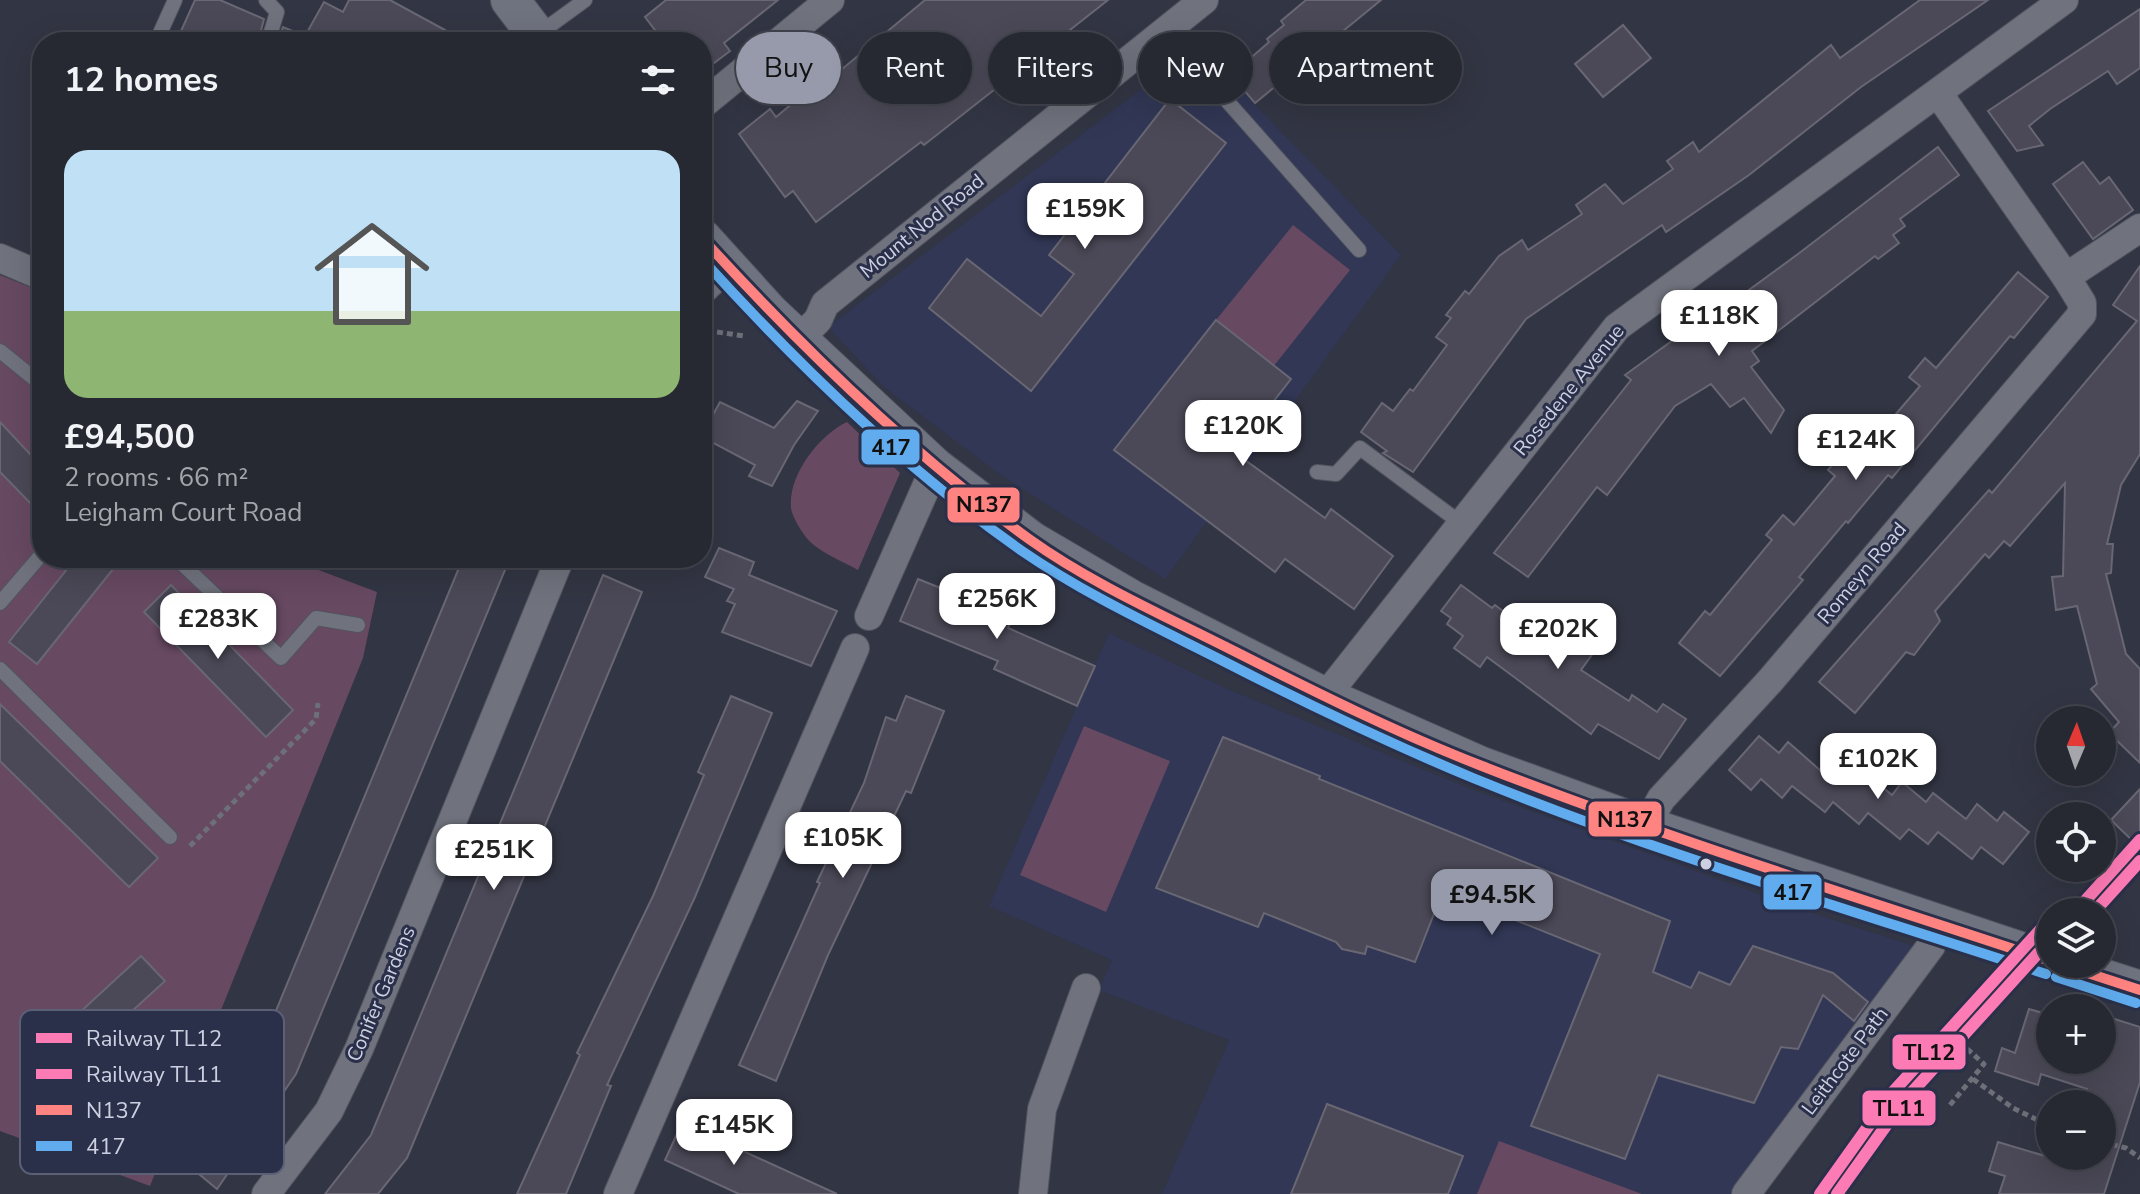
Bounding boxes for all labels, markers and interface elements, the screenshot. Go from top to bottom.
chip: Buy [736,32,841,104]
chip: Rent [857,32,972,104]
chip: Filters [988,32,1122,104]
chip: New [1138,32,1253,104]
chip: Apartment [1269,32,1462,104]
text: 12 homes [64,57,218,103]
icon: filters [636,58,680,102]
street label: Mount Nod Road [854,168,990,284]
pin: £159K [1029,183,1141,251]
text: £159K [1045,191,1125,226]
icon: home [300,202,444,346]
pin: £118K [1663,290,1775,358]
text: £118K [1679,298,1759,333]
street label: Rosedene Avenue [1508,319,1630,461]
pin: £120K [1187,400,1299,468]
text: £120K [1203,408,1283,443]
text: £94,500 [64,414,195,460]
pin: £124K [1800,414,1912,482]
text: £124K [1816,422,1896,457]
line badge: 417 [860,428,921,466]
text: 417 [871,433,911,463]
text: 2 rooms · 66 m² [64,460,248,495]
line badge: N137 [946,486,1021,524]
text: N137 [956,490,1012,520]
text: Leigham Court Road [64,495,302,530]
street label: Romeyn Road [1811,516,1913,630]
pin: £256K [941,573,1053,641]
text: £256K [957,581,1037,616]
pin: £283K [162,593,274,661]
text: £283K [178,601,258,636]
pin: £202K [1502,603,1614,671]
text: £202K [1518,611,1598,646]
north arrow [2036,706,2116,786]
map controls [2036,706,2116,1170]
pin: £102K [1822,733,1934,801]
text: £102K [1838,741,1918,776]
line badge: N137 [1587,800,1663,838]
button: locate [2036,802,2116,882]
text: N137 [1597,805,1653,835]
pin: £105K [787,812,899,880]
text: £105K [803,820,883,855]
pin: £251K [438,824,550,892]
text: £251K [454,832,534,867]
unlabelled marker [1698,856,1714,872]
pin: £94.5K [1427,869,1557,937]
line badge: 417 [1762,873,1823,911]
text: £94.5K [1449,877,1535,912]
text: 417 [1773,878,1813,908]
button: layers [2036,898,2116,978]
street label: Conifer Gardens [340,922,422,1066]
button: + [2036,994,2116,1074]
street label: Leithcote Path [1796,1002,1894,1120]
legend [20,1010,284,1174]
text: Railway TL12 [86,1024,222,1054]
line badge: TL12 [1891,1033,1967,1071]
text: TL12 [1903,1038,1955,1068]
text: Railway TL11 [86,1060,222,1090]
line badge: TL11 [1861,1089,1937,1127]
button: − [2036,1090,2116,1170]
text: TL11 [1873,1094,1925,1124]
text: N137 [86,1096,142,1126]
pin: £145K [678,1099,790,1167]
text: £145K [694,1107,774,1142]
text: 417 [86,1132,126,1162]

